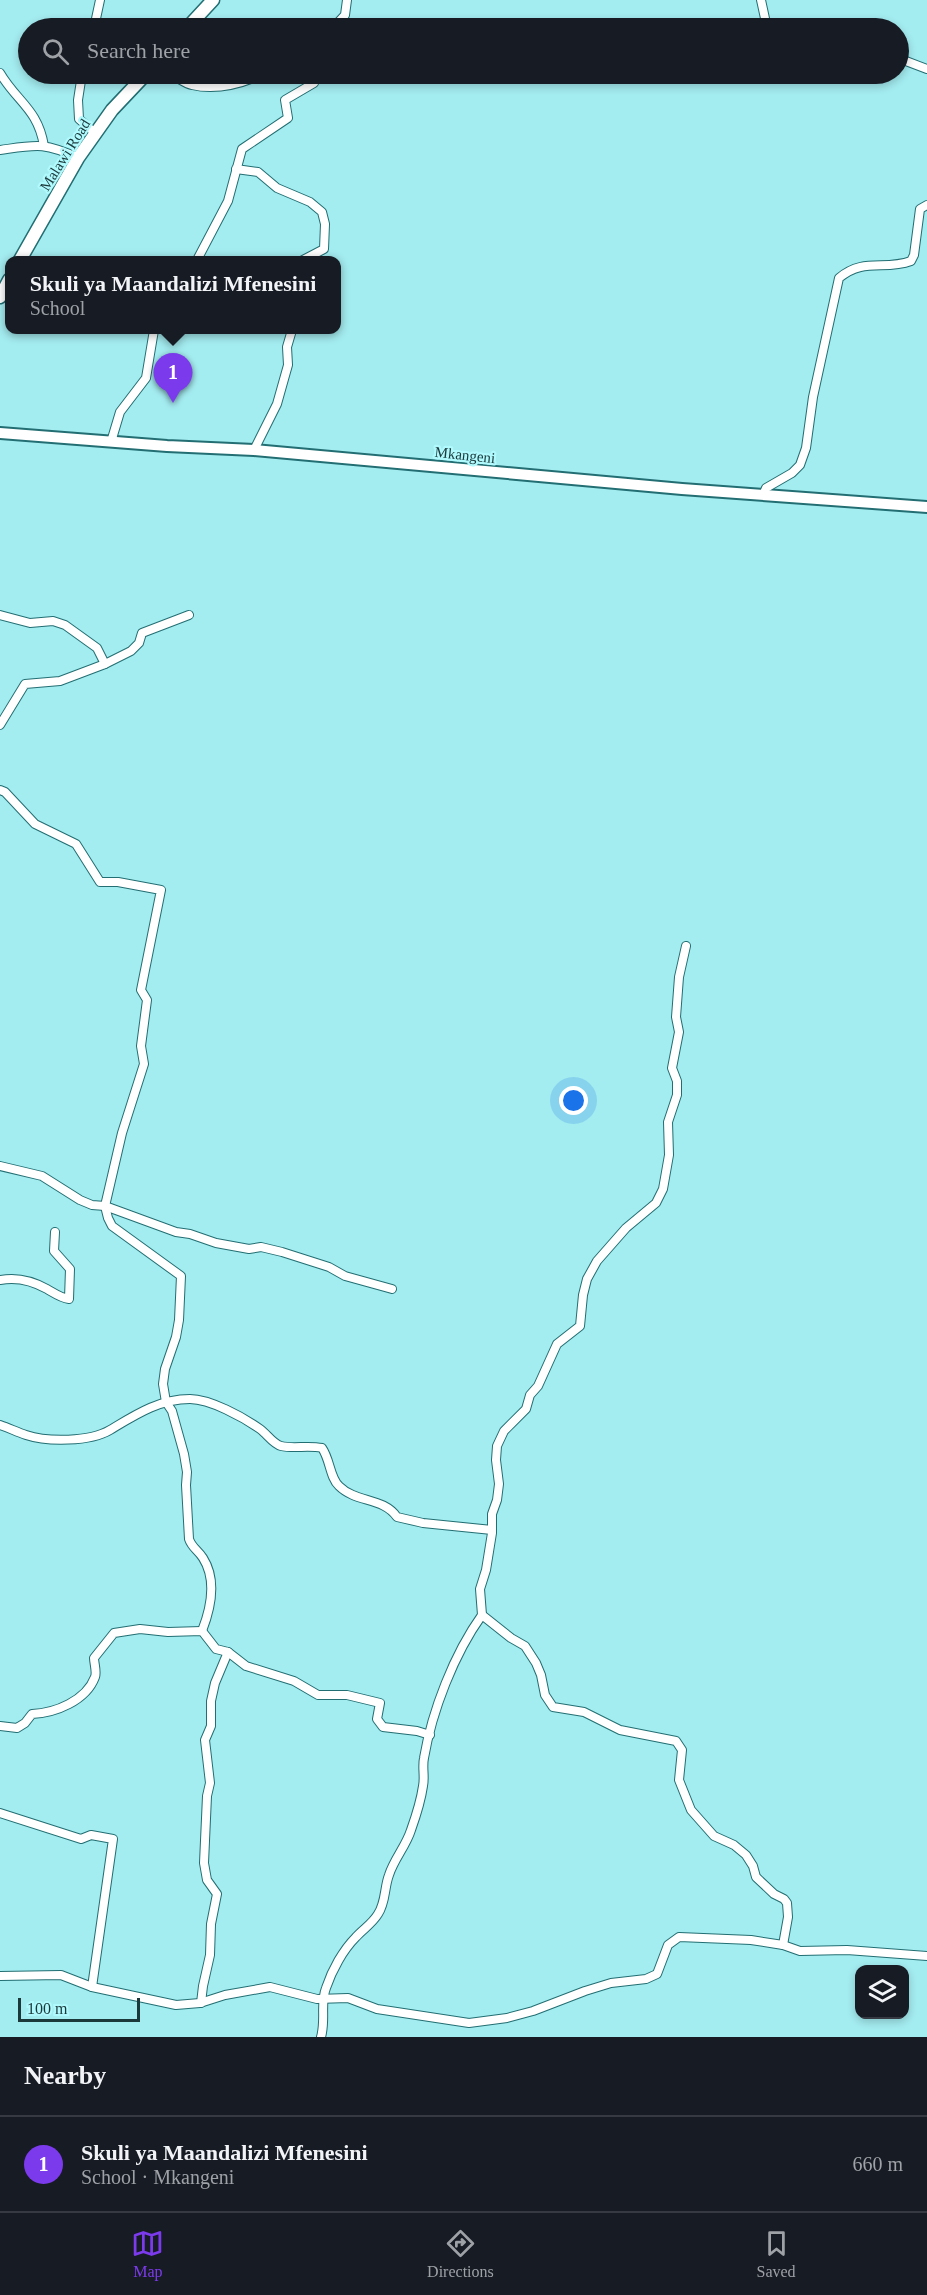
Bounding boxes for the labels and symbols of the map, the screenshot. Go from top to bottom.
street label: Malawi Road [37,116,94,194]
pin: 1 [154,354,192,403]
street label: Mkangeni [434,444,496,466]
your location [559,1086,588,1115]
scale bar [18,1995,140,2022]

